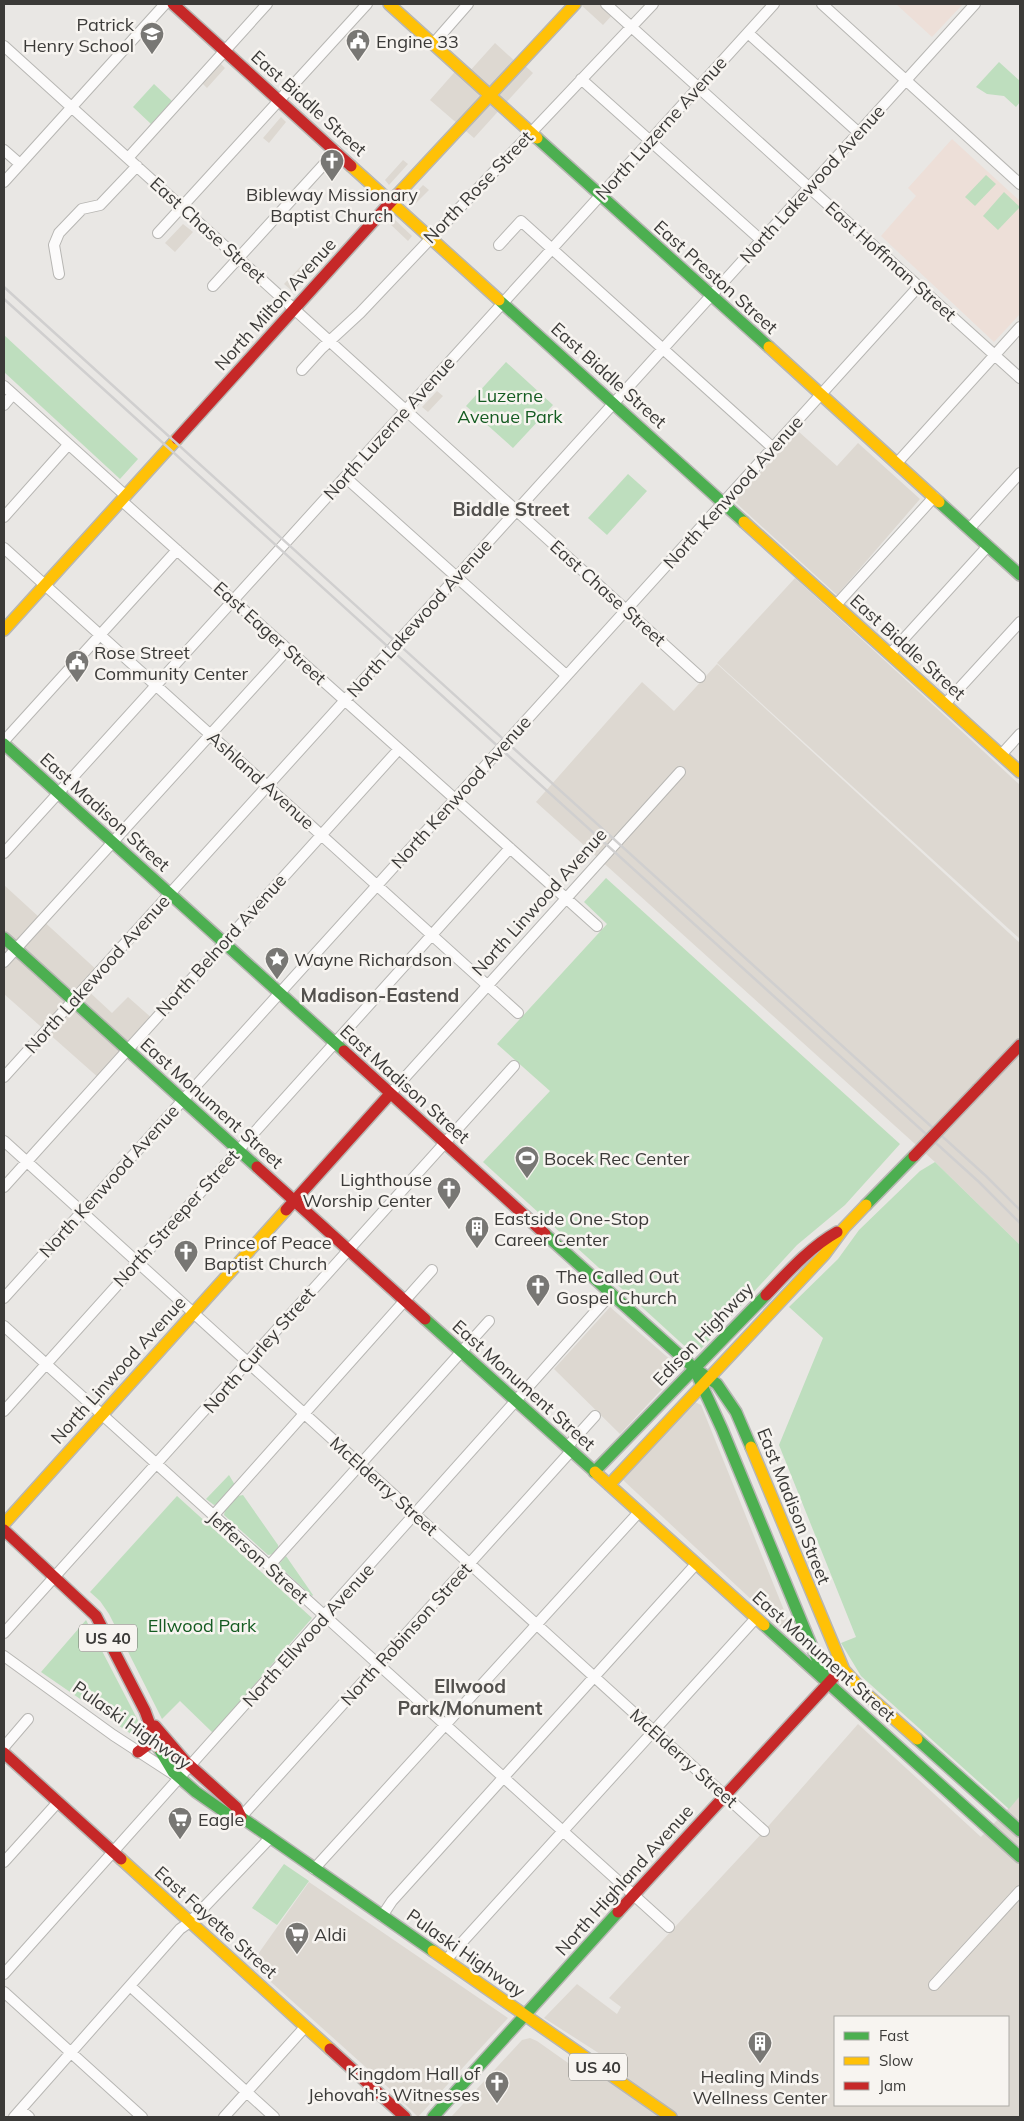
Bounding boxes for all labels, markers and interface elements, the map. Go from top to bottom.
place label: Patrick Henry School [23,13,135,57]
school or university icon: Patrick Henry School [139,21,165,55]
public building icon: Engine 33 [345,28,371,62]
place label: Engine 33 [376,30,459,53]
street label: East Biddle Street [246,45,372,161]
street label: North Luzerne Avenue [590,51,732,205]
street label: North Lakewood Avenue [735,100,889,268]
street label: North Rose Street [418,126,538,248]
church icon: Bibleway Missionary Baptist Church [319,148,345,182]
street label: East Chase Street [145,172,271,288]
place label: Bibleway Missionary Baptist Church [246,183,418,227]
street label: East Hoffman Street [821,196,961,326]
street label: East Preston Street [649,215,783,339]
street label: North Milton Avenue [209,233,341,375]
street label: East Biddle Street [546,317,672,433]
street label: North Luzerne Avenue [318,351,460,505]
park label: Luzerne Avenue Park [457,384,563,428]
street label: North Kenwood Avenue [658,411,808,573]
district label: Biddle Street [453,497,569,521]
street label: North Lakewood Avenue [342,534,496,702]
street label: East Chase Street [545,535,671,651]
street label: East Eager Street [209,576,331,690]
street label: East Biddle Street [845,589,971,705]
place label: Rose Street Community Center [94,641,248,685]
public building icon: Rose Street Community Center [64,649,90,683]
street label: North Kenwood Avenue [386,711,536,873]
street label: Ashland Avenue [203,726,319,834]
street label: East Madison Street [35,748,175,876]
street label: North Linwood Avenue [467,823,611,981]
street label: North Belnord Avenue [151,869,291,1021]
street label: North Lakewood Avenue [20,890,174,1058]
place icon: Wayne Richardson [264,946,290,980]
place label: Wayne Richardson [294,948,452,971]
district label: Madison-Eastend [301,983,459,1007]
street label: East Madison Street [335,1020,475,1148]
street label: East Monument Street [136,1033,288,1173]
street label: North Kenwood Avenue [34,1100,184,1262]
street label: North Streeper Street [108,1144,244,1292]
sports icon: Bocek Rec Center [514,1145,540,1179]
place label: Bocek Rec Center [544,1147,690,1170]
place label: Lighthouse Worship Center [303,1168,432,1212]
church icon: Lighthouse Worship Center [436,1176,462,1210]
place label: Eastside One-Stop Career Center [494,1207,649,1251]
building icon: Eastside One-Stop Career Center [464,1215,490,1249]
place label: Prince of Peace Baptist Church [204,1231,332,1275]
church icon: Prince of Peace Baptist Church [173,1239,199,1273]
place label: The Called Out Gospel Church [556,1265,679,1309]
church icon: The Called Out Gospel Church [525,1273,551,1307]
street label: Edison Highway [648,1277,759,1391]
street label: North Curley Street [198,1282,320,1418]
street label: North Linwood Avenue [46,1291,190,1449]
street label: East Monument Street [448,1315,600,1455]
street label: East Madison Street [752,1424,836,1588]
street label: McElderry Street [325,1431,443,1541]
street label: Jefferson Street [203,1506,313,1608]
street label: North Ellwood Avenue [237,1558,379,1712]
street label: North Robinson Street [336,1558,476,1710]
street label: East Monument Street [748,1586,900,1726]
park label: Ellwood Park [148,1614,257,1637]
road number: US 40 [79,1625,137,1652]
district label: Ellwood Park/Monument [397,1674,543,1720]
street label: Pulaski Highway [68,1676,196,1775]
street label: McElderry Street [625,1703,743,1813]
street label: North Highland Avenue [550,1800,698,1960]
supermarket icon: Eagle [167,1806,193,1840]
place label: Eagle [198,1808,244,1831]
street label: East Fayette Street [150,1861,282,1983]
street label: Pulaski Highway [402,1904,530,2003]
supermarket icon: Aldi [284,1921,310,1955]
place label: Aldi [314,1923,347,1946]
legend [834,2016,1009,2106]
text: Fast [879,2026,909,2045]
building icon: Healing Minds Wellness Center [747,2030,773,2064]
text: Slow [879,2051,913,2070]
road number: US 40 [569,2054,627,2080]
place label: Kingdom Hall of Jehovah's Witnesses [308,2062,481,2106]
place label: Healing Minds Wellness Center [693,2065,828,2109]
church icon: Kingdom Hall of Jehovah's Witnesses [484,2070,510,2104]
text: Jam [879,2076,906,2095]

